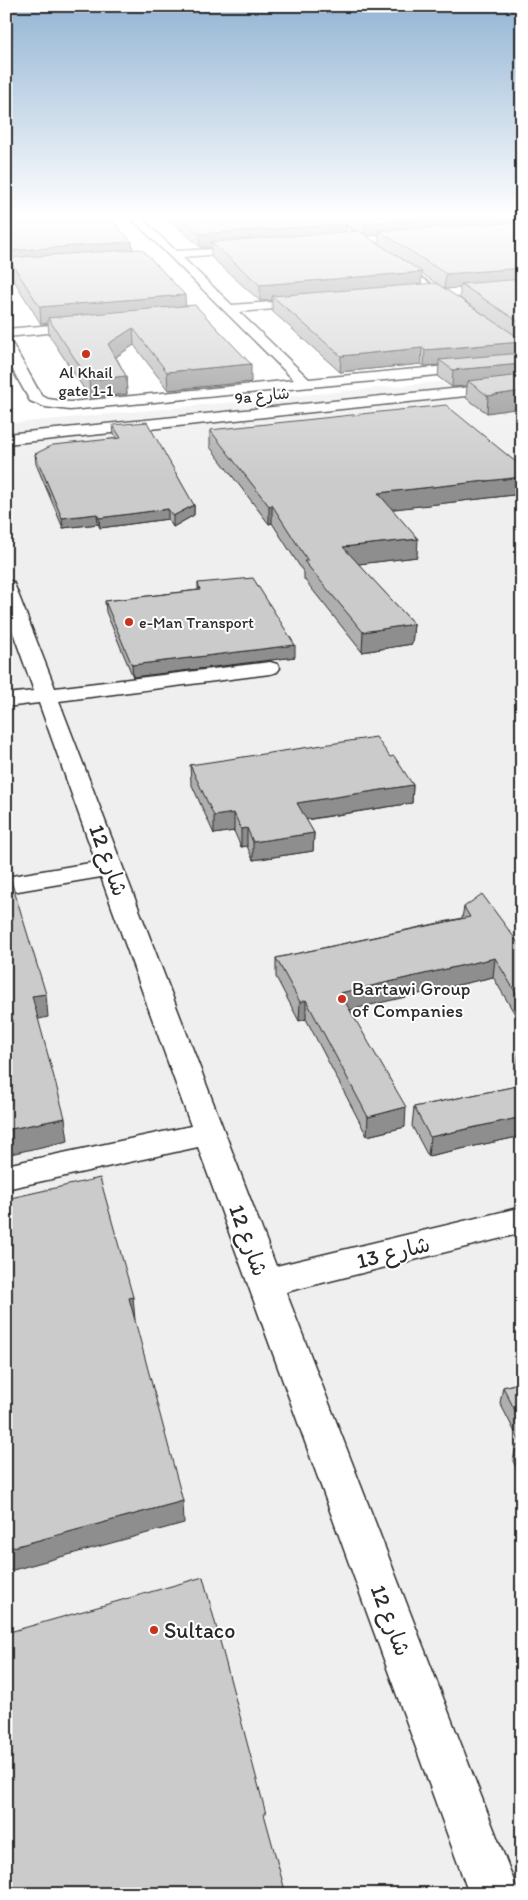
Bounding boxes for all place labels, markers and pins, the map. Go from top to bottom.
marker: Al Khail gate 1-1 [80,348,92,360]
place label: Al Khail gate 1-1 [59,363,114,400]
place label: e-Man Transport [139,613,254,632]
marker: e-Man Transport [123,616,135,628]
place label: Bartawi Group of Companies [352,977,470,1022]
marker: Bartawi Group of Companies [336,993,348,1005]
place label: Sultaco [164,1617,235,1644]
marker: Sultaco [148,1624,160,1636]

